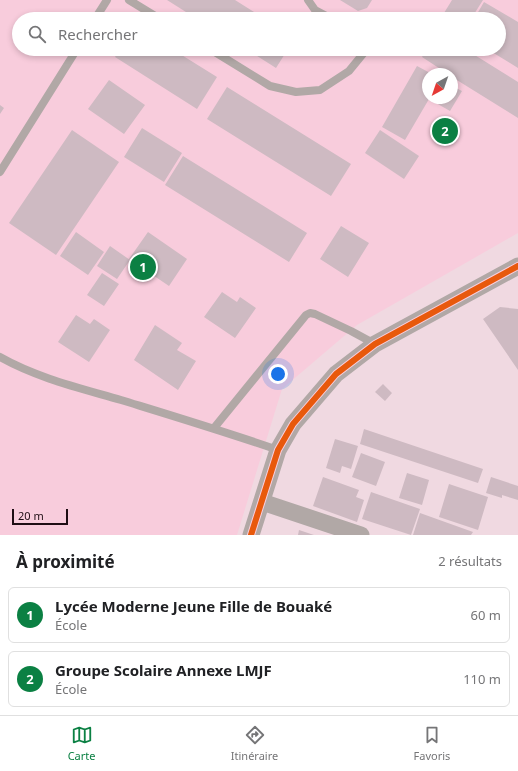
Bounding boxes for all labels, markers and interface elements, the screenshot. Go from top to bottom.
search box [12,12,506,56]
icon: search [26,23,48,45]
text: Rechercher [58,24,138,44]
north arrow [422,68,458,104]
pin: 2 [432,116,458,146]
pin: 1 [130,252,156,282]
your location [268,364,288,384]
scale bar [12,507,68,526]
text: 20 m [18,508,44,523]
text: À proximité [16,550,115,573]
text: 2 résultats [438,552,502,570]
text: Lycée Moderne Jeune Fille de Bouaké [55,596,332,616]
text: 1 [26,606,34,624]
text: 60 m [471,606,501,624]
text: École [55,616,87,634]
text: Groupe Scolaire Annexe LMJF [55,660,272,680]
text: 2 [26,670,34,688]
text: 110 m [463,670,501,688]
text: École [55,680,87,698]
tab: Carte [68,724,96,763]
tab: Itinéraire [231,724,278,763]
tab: Favoris [414,724,450,763]

